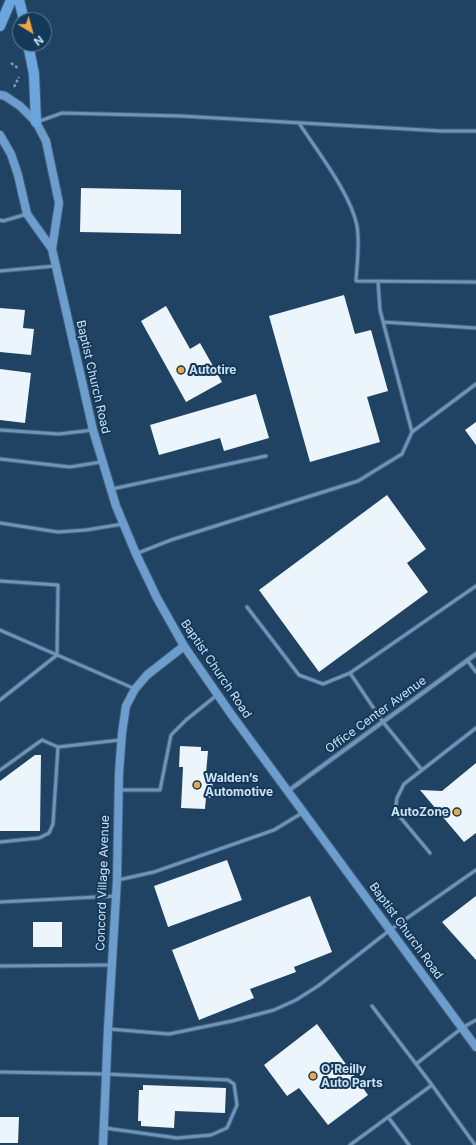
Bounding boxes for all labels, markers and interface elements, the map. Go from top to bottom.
north arrow [12,12,52,52]
text: N [31,33,46,49]
street label: Baptist Church Road [73,319,113,435]
place label: Autotire [189,363,236,377]
marker: Autotire [176,365,186,375]
street label: Baptist Church Road [178,617,254,721]
street label: Office Center Avenue [323,673,429,757]
place label: Walden’s Automotive [205,771,273,799]
marker: Walden’s Automotive [192,780,202,790]
place label: AutoZone [391,805,449,819]
marker: AutoZone [452,807,462,817]
street label: Concord Village Avenue [93,815,113,951]
street label: Baptist Church Road [366,880,446,982]
place label: O'Reilly Auto Parts [321,1062,383,1090]
marker: O'Reilly Auto Parts [308,1071,318,1081]

